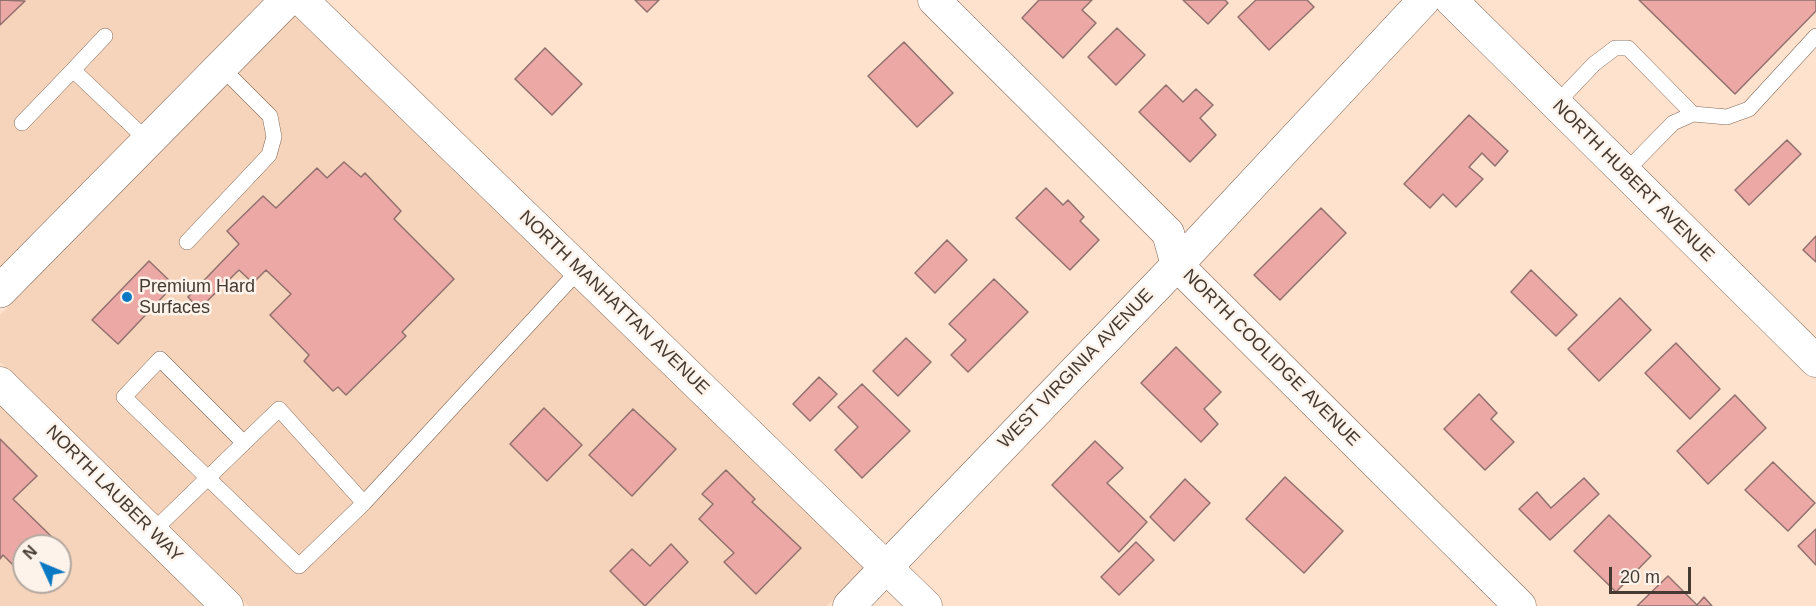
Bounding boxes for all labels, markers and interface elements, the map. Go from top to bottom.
street label: NORTH HUBERT AVENUE [1548,96,1718,266]
street label: NORTH MANHATTAN AVENUE [515,206,713,400]
street label: NORTH COOLIDGE AVENUE [1178,265,1364,451]
place label: Premium Hard Surfaces [139,276,255,318]
street label: WEST VIRGINIA AVENUE [994,285,1158,453]
marker: Premium Hard Surfaces [120,290,134,304]
street label: NORTH LAUBER WAY [41,421,187,567]
north arrow [12,534,72,594]
text: N [20,542,40,563]
scale bar [1612,555,1694,593]
text: 20 m [1620,567,1660,587]

